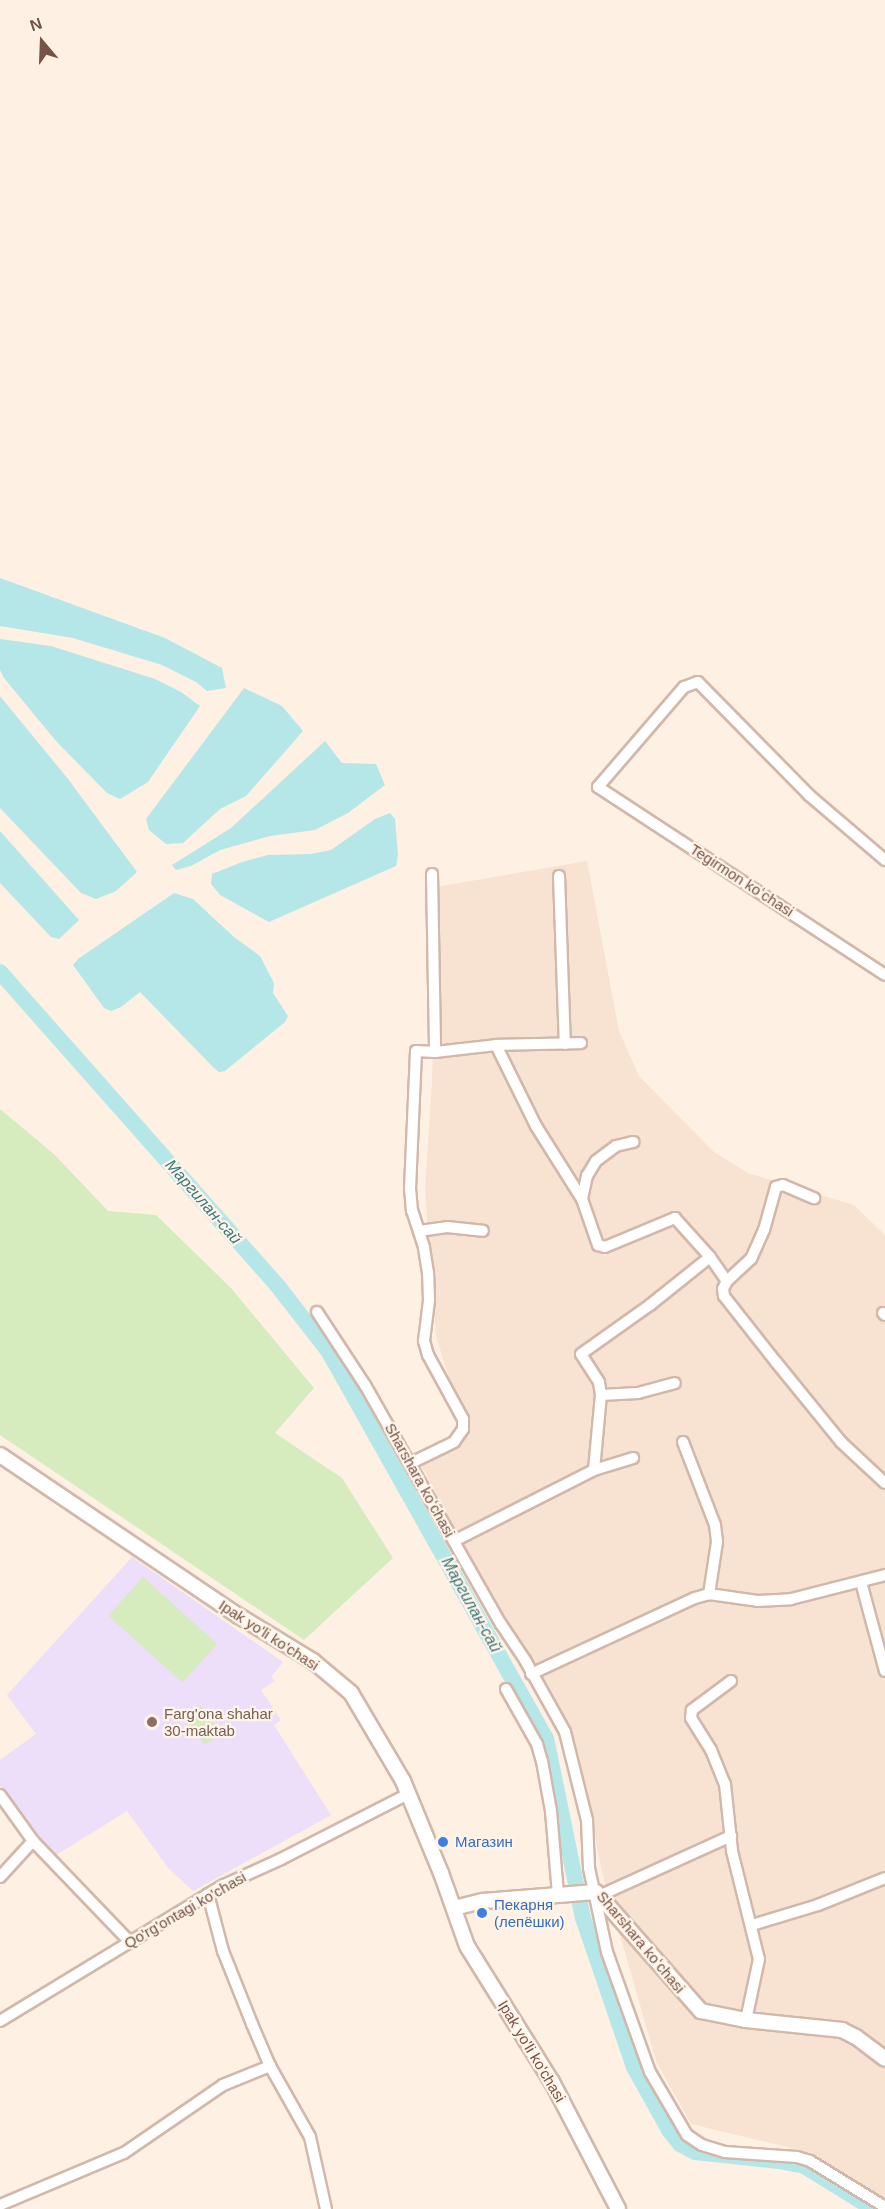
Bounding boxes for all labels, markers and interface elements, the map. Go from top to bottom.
north arrow [12,12,72,72]
text: N [28,15,44,34]
street label: Tegirmon koʻchasi [687,840,797,920]
water label: Маргилан-сай [161,1156,245,1248]
street label: Sharshara koʻchasi [381,1420,459,1540]
water label: Маргилан-сай [437,1554,505,1656]
street label: Ipak yo'li ko'chasi [216,1596,322,1674]
place label: Farg'ona shahar 30-maktab [164,1704,273,1739]
marker: Farg'ona shahar 30-maktab [145,1715,159,1729]
place label: Магазин [455,1833,513,1851]
marker: Магазин [436,1835,450,1849]
street label: Qo'rg'ontagi ko'chasi [121,1868,249,1952]
street label: Sharshara koʻchasi [593,1887,689,1997]
place label: Пекарня (лепёшки) [494,1895,565,1930]
marker: Пекарня (лепёшки) [475,1906,489,1920]
street label: Ipak yo'li ko'chasi [494,1997,570,2105]

